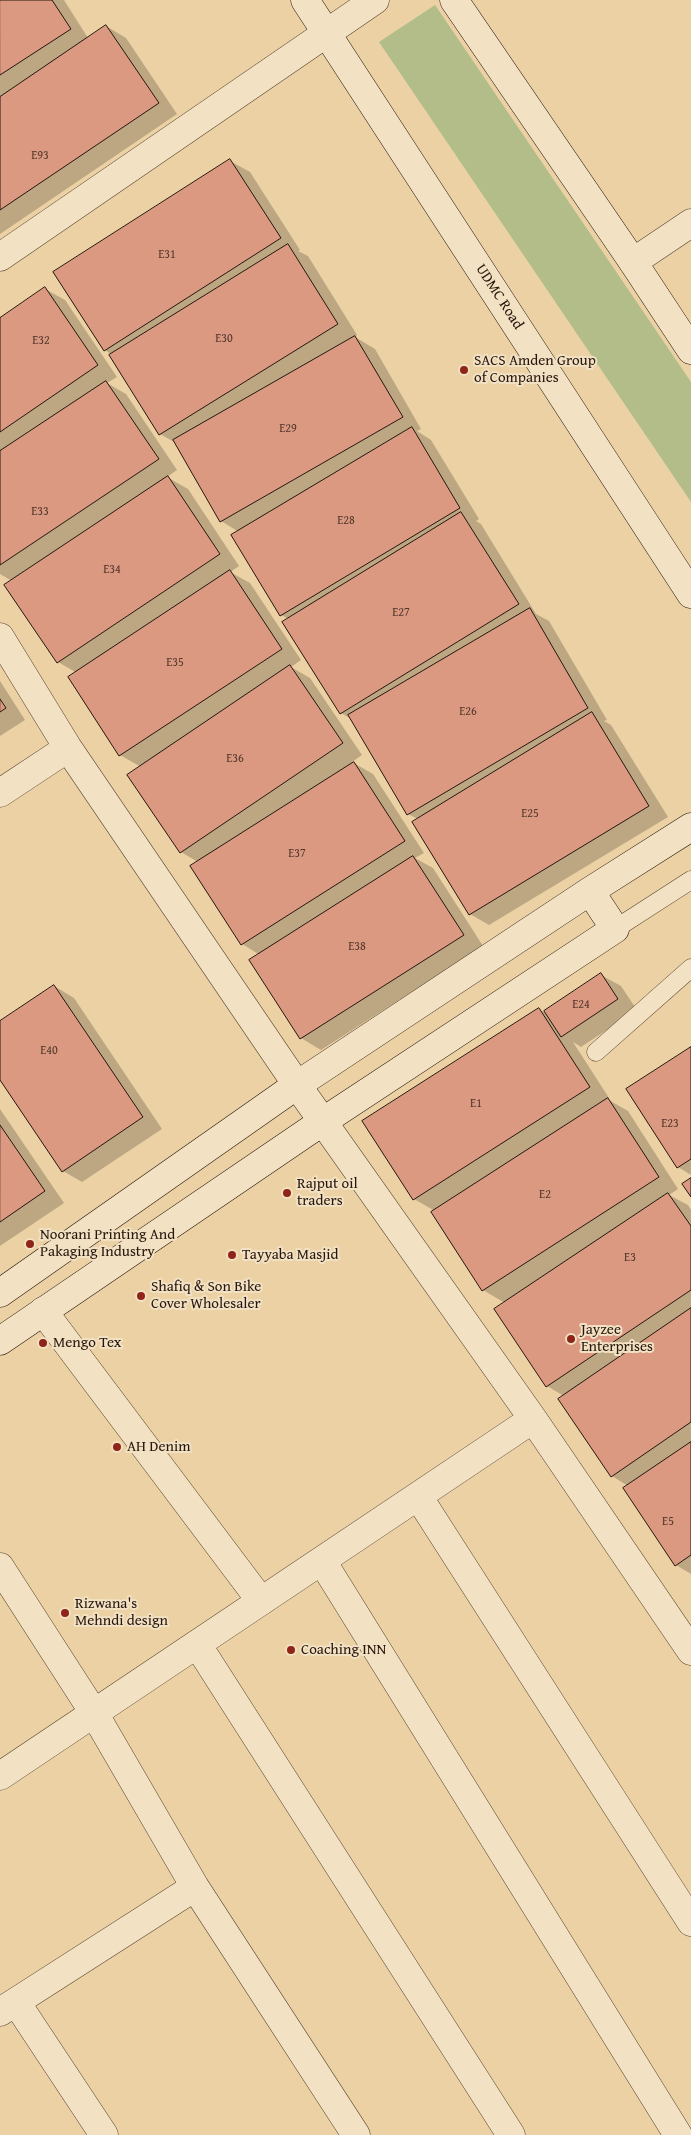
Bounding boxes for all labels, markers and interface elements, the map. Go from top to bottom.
house number: E93 [31,149,49,163]
house number: E31 [158,248,176,262]
street label: UDMC Road [471,261,527,333]
house number: E30 [215,332,233,346]
house number: E32 [32,334,50,348]
place label: SACS Amden Group of Companies [474,352,596,387]
marker: SACS Amden Group of Companies [458,364,470,376]
house number: E29 [279,422,297,436]
house number: E33 [31,505,49,519]
house number: E28 [337,514,355,528]
house number: E34 [103,563,121,577]
house number: E27 [392,606,410,620]
house number: E35 [166,656,184,670]
house number: E26 [459,705,477,719]
house number: E36 [226,752,244,766]
house number: E25 [521,807,539,821]
house number: E37 [288,847,306,861]
house number: E38 [348,940,366,954]
house number: E24 [572,998,590,1012]
house number: E40 [40,1044,58,1058]
house number: E1 [470,1097,482,1111]
house number: E23 [661,1117,679,1131]
place label: Rajput oil traders [297,1175,358,1210]
marker: Rajput oil traders [281,1187,293,1199]
house number: E2 [539,1188,551,1202]
place label: Noorani Printing And Pakaging Industry [40,1226,175,1261]
marker: Noorani Printing And Pakaging Industry [24,1238,36,1250]
place label: Tayyaba Masjid [242,1246,338,1264]
marker: Tayyaba Masjid [226,1249,238,1261]
house number: E3 [624,1251,636,1265]
place label: Shafiq & Son Bike Cover Wholesaler [151,1278,261,1313]
marker: Shafiq & Son Bike Cover Wholesaler [135,1290,147,1302]
place label: Jayzee Enterprises [581,1321,653,1356]
marker: Jayzee Enterprises [565,1333,577,1345]
place label: Mengo Tex [53,1334,121,1352]
marker: Mengo Tex [37,1337,49,1349]
place label: AH Denim [127,1438,190,1456]
marker: AH Denim [111,1441,123,1453]
house number: E5 [662,1515,674,1529]
place label: Rizwana's Mehndi design [75,1595,168,1630]
marker: Rizwana's Mehndi design [59,1607,71,1619]
place label: Coaching INN [301,1641,386,1659]
marker: Coaching INN [285,1644,297,1656]

